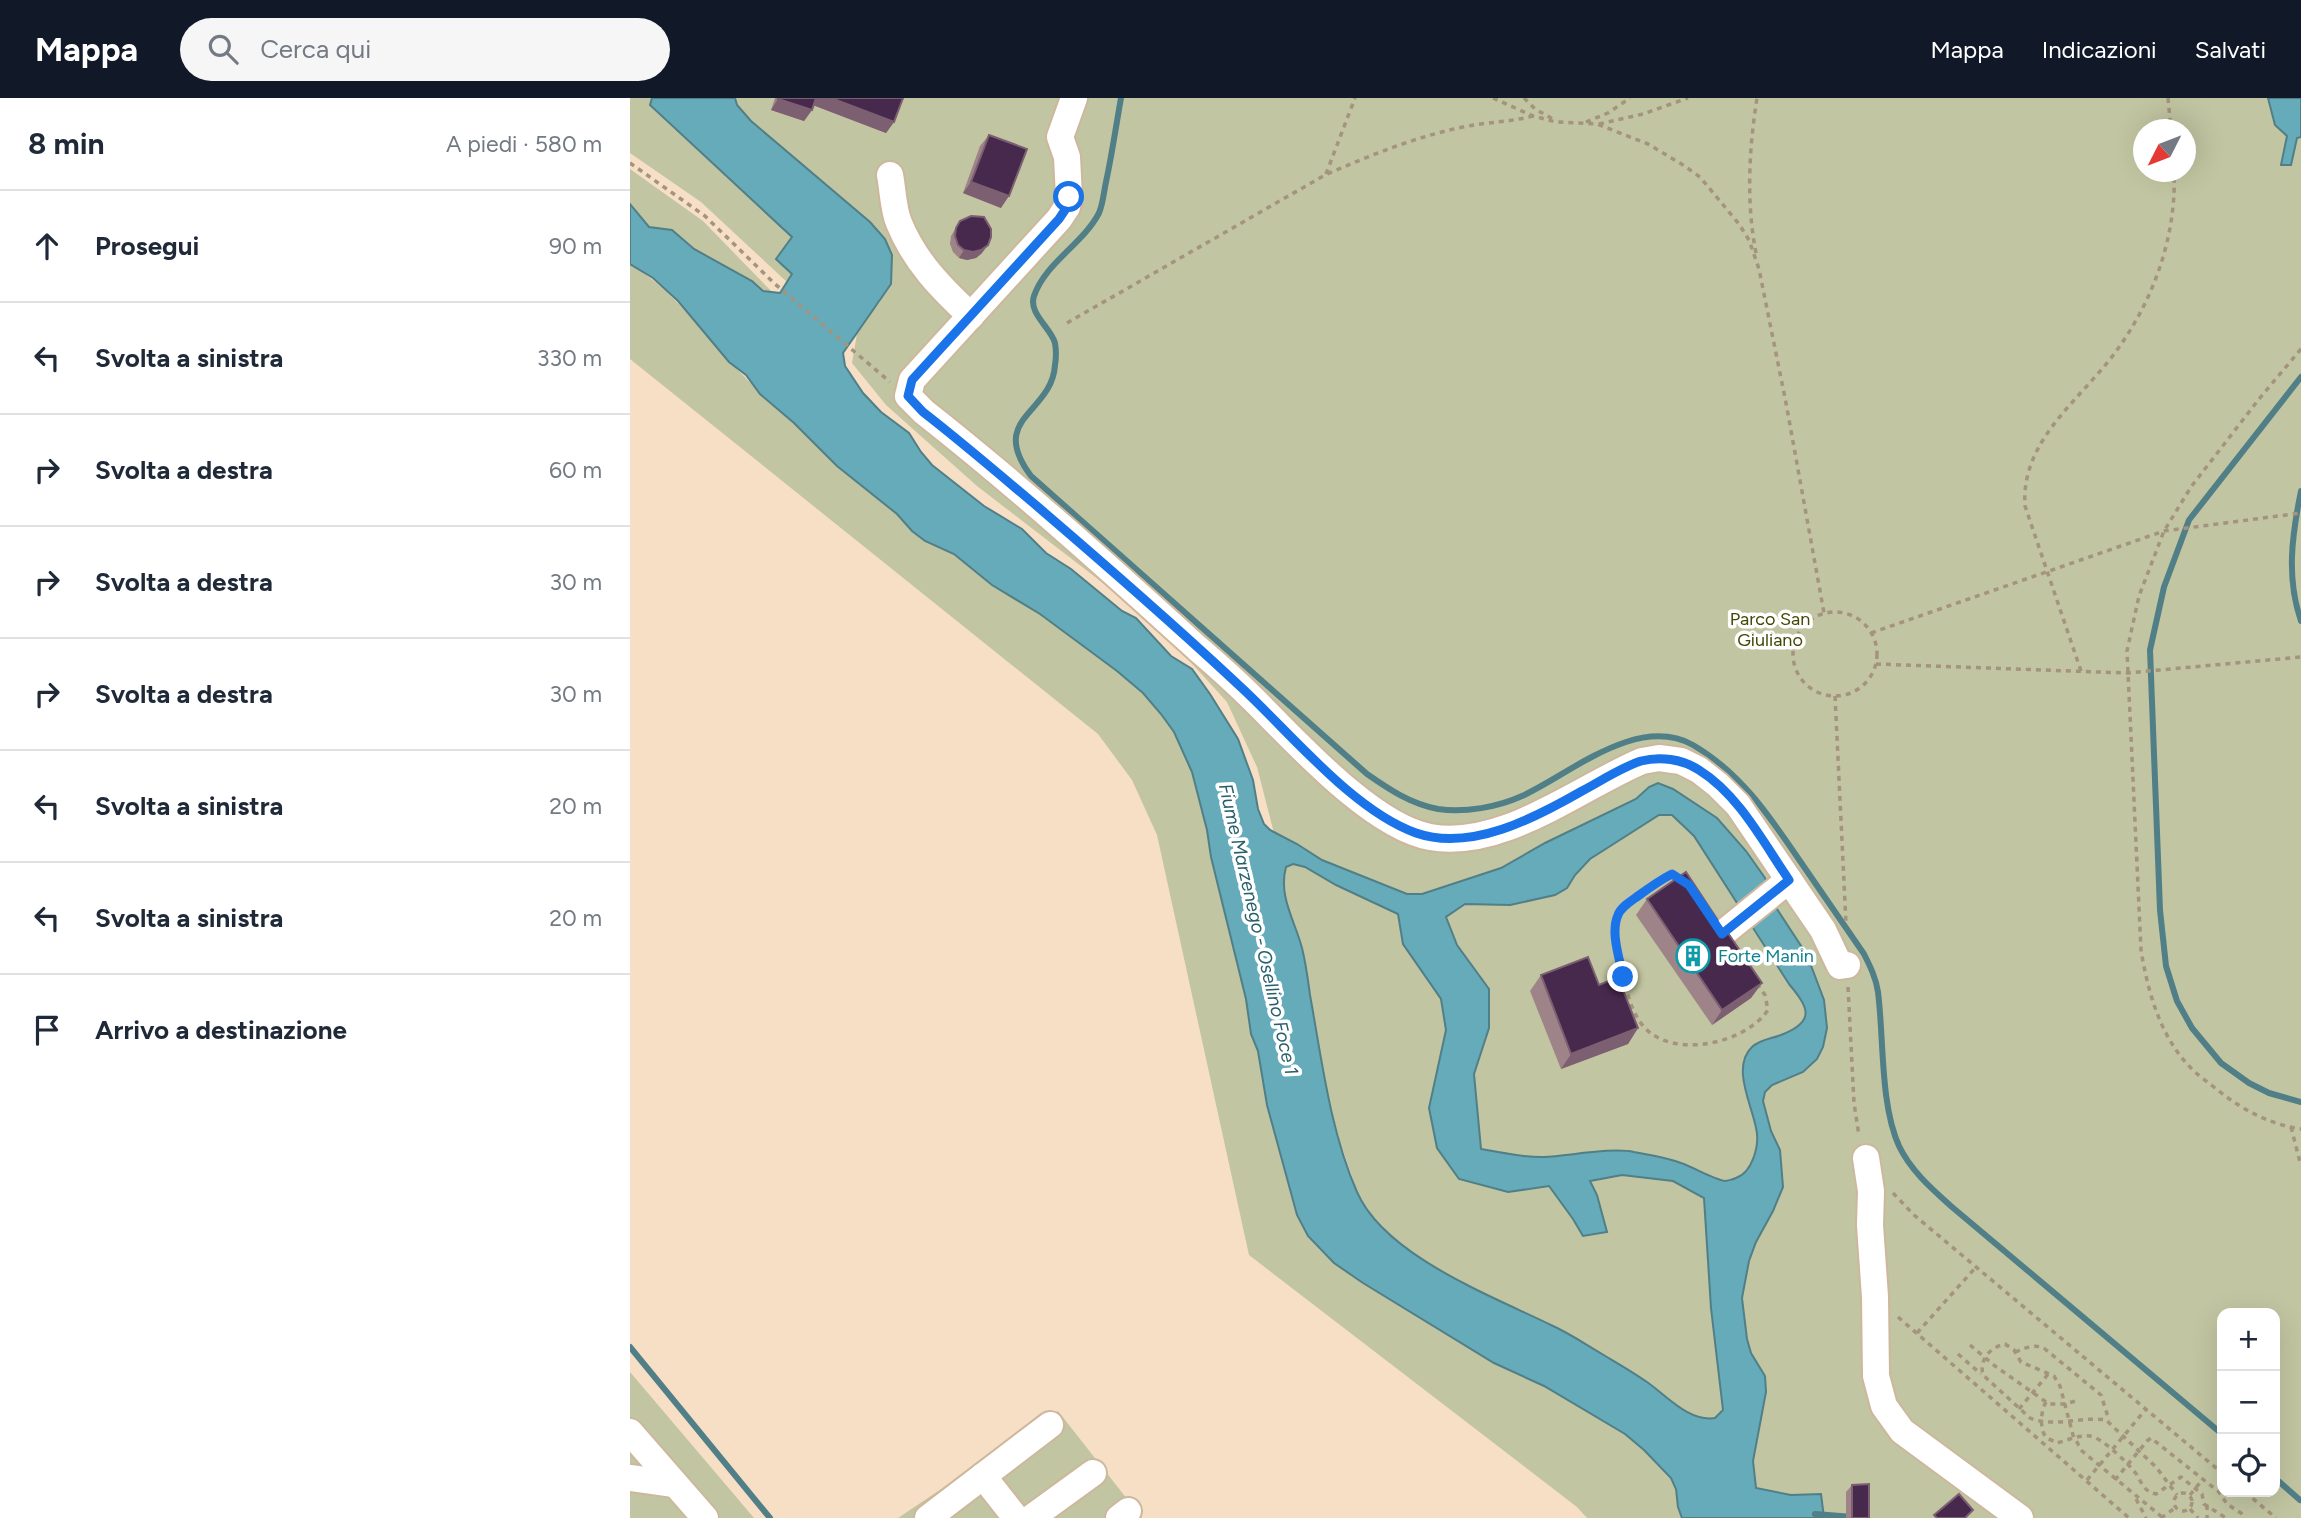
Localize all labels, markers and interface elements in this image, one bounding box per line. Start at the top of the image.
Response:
search box [180,18,670,81]
text: Mappa [35,30,138,69]
icon: search [204,30,242,68]
text: Cerca qui [260,33,371,65]
text: Mappa [1931,35,2004,64]
text: Indicazioni [2042,35,2157,64]
text: Salvati [2195,35,2266,64]
north arrow [2133,119,2196,182]
text: 8 min [28,125,105,162]
text: A piedi · 580 m [446,130,602,158]
route start [1053,181,1084,212]
icon: ahead [28,227,66,265]
text: Prosegui [95,230,199,262]
text: 90 m [549,232,602,260]
icon: left [28,339,66,377]
text: Svolta a sinistra [95,342,283,374]
text: 330 m [537,344,602,372]
icon: right [28,451,66,489]
text: Svolta a destra [95,454,273,486]
text: 60 m [549,456,602,484]
icon: right [28,563,66,601]
text: Svolta a destra [95,566,273,598]
text: 30 m [549,568,602,596]
park label: Parco San Giuliano [1730,608,1810,651]
icon: right [28,675,66,713]
text: Svolta a destra [95,678,273,710]
text: 30 m [549,680,602,708]
water label: Fiume Marzenego - Osellino Foce 1 [1214,781,1303,1077]
icon: left [28,787,66,825]
text: Svolta a sinistra [95,790,283,822]
text: 20 m [549,792,602,820]
icon: left [28,899,66,937]
text: Svolta a sinistra [95,902,283,934]
text: 20 m [549,904,602,932]
building icon: Forte Manin [1674,937,1712,975]
place label: Forte Manin [1718,945,1814,967]
route end [1607,961,1638,992]
icon: arrive [28,1011,66,1049]
text: Arrivo a destinazione [95,1014,347,1046]
map controls [2217,1308,2280,1497]
button: + [2217,1308,2280,1371]
button: − [2217,1371,2280,1434]
button: locate [2217,1434,2280,1497]

